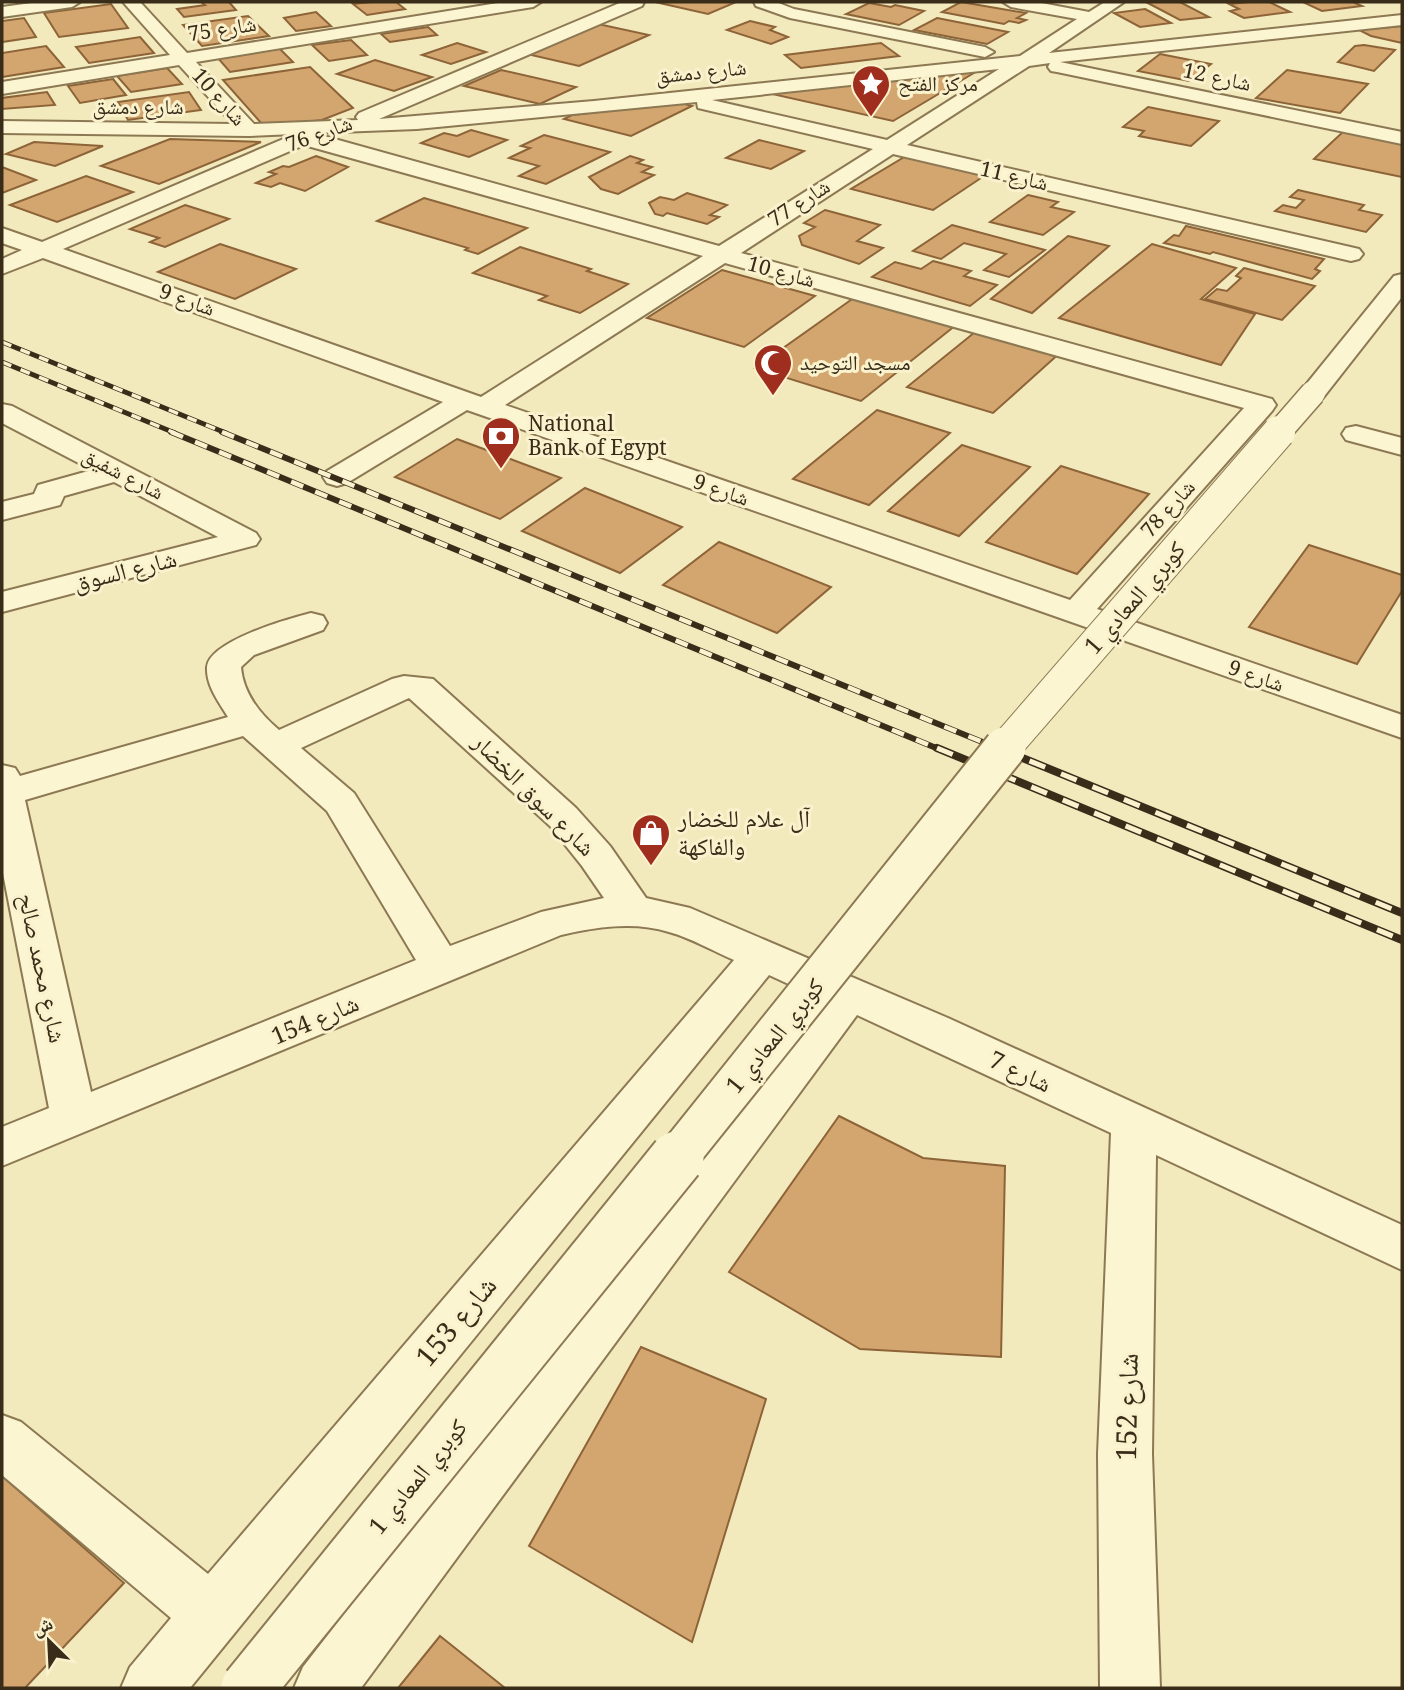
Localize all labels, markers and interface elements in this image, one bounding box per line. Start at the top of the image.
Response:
street label: شارع 75 [186,9,258,47]
street label: شارع دمشق [654,52,748,90]
street label: شارع 12 [1181,55,1254,97]
street label: شارع 10 [186,61,253,131]
place icon: مركز الفتح [850,63,892,118]
place label: مركز الفتح [898,69,978,97]
street label: شارع دمشق [92,92,184,120]
street label: شارع 76 [282,108,356,158]
street label: شارع 11 [978,154,1051,196]
street label: شارع 77 [762,172,835,233]
street label: شارع 10 [744,249,818,293]
street label: شارع 9 [156,276,219,322]
mosque icon: مسجد التوحيد [752,342,794,397]
place label: مسجد التوحيد [800,348,911,376]
place label: National Bank of Egypt [528,409,667,461]
bank icon: National Bank of Egypt [480,415,522,470]
street label: شارع شفيق [78,441,169,506]
street label: شارع 9 [690,467,753,512]
street label: شارع 78 [1134,473,1201,543]
street label: كوبري المعادي 1 [1076,533,1195,663]
street label: شارع السوق [70,541,180,598]
street label: شارع 9 [1225,653,1288,698]
street label: شارع سوق الخضار [466,724,604,863]
place label: آل علام للخضار والفاكهة [677,801,811,862]
shop icon: آل علام للخضار والفاكهة [630,812,672,867]
street label: شارع محمد صالح [11,890,75,1046]
street label: كوبري المعادي 1 [717,970,834,1102]
street label: شارع 154 [266,985,363,1052]
street label: شارع 7 [984,1042,1057,1099]
street label: شارع 153 [406,1267,504,1374]
street label: شارع 152 [1106,1353,1146,1461]
street label: كوبري المعادي 1 [360,1411,477,1543]
north arrow [14,1606,84,1676]
text: ش [28,1609,57,1641]

